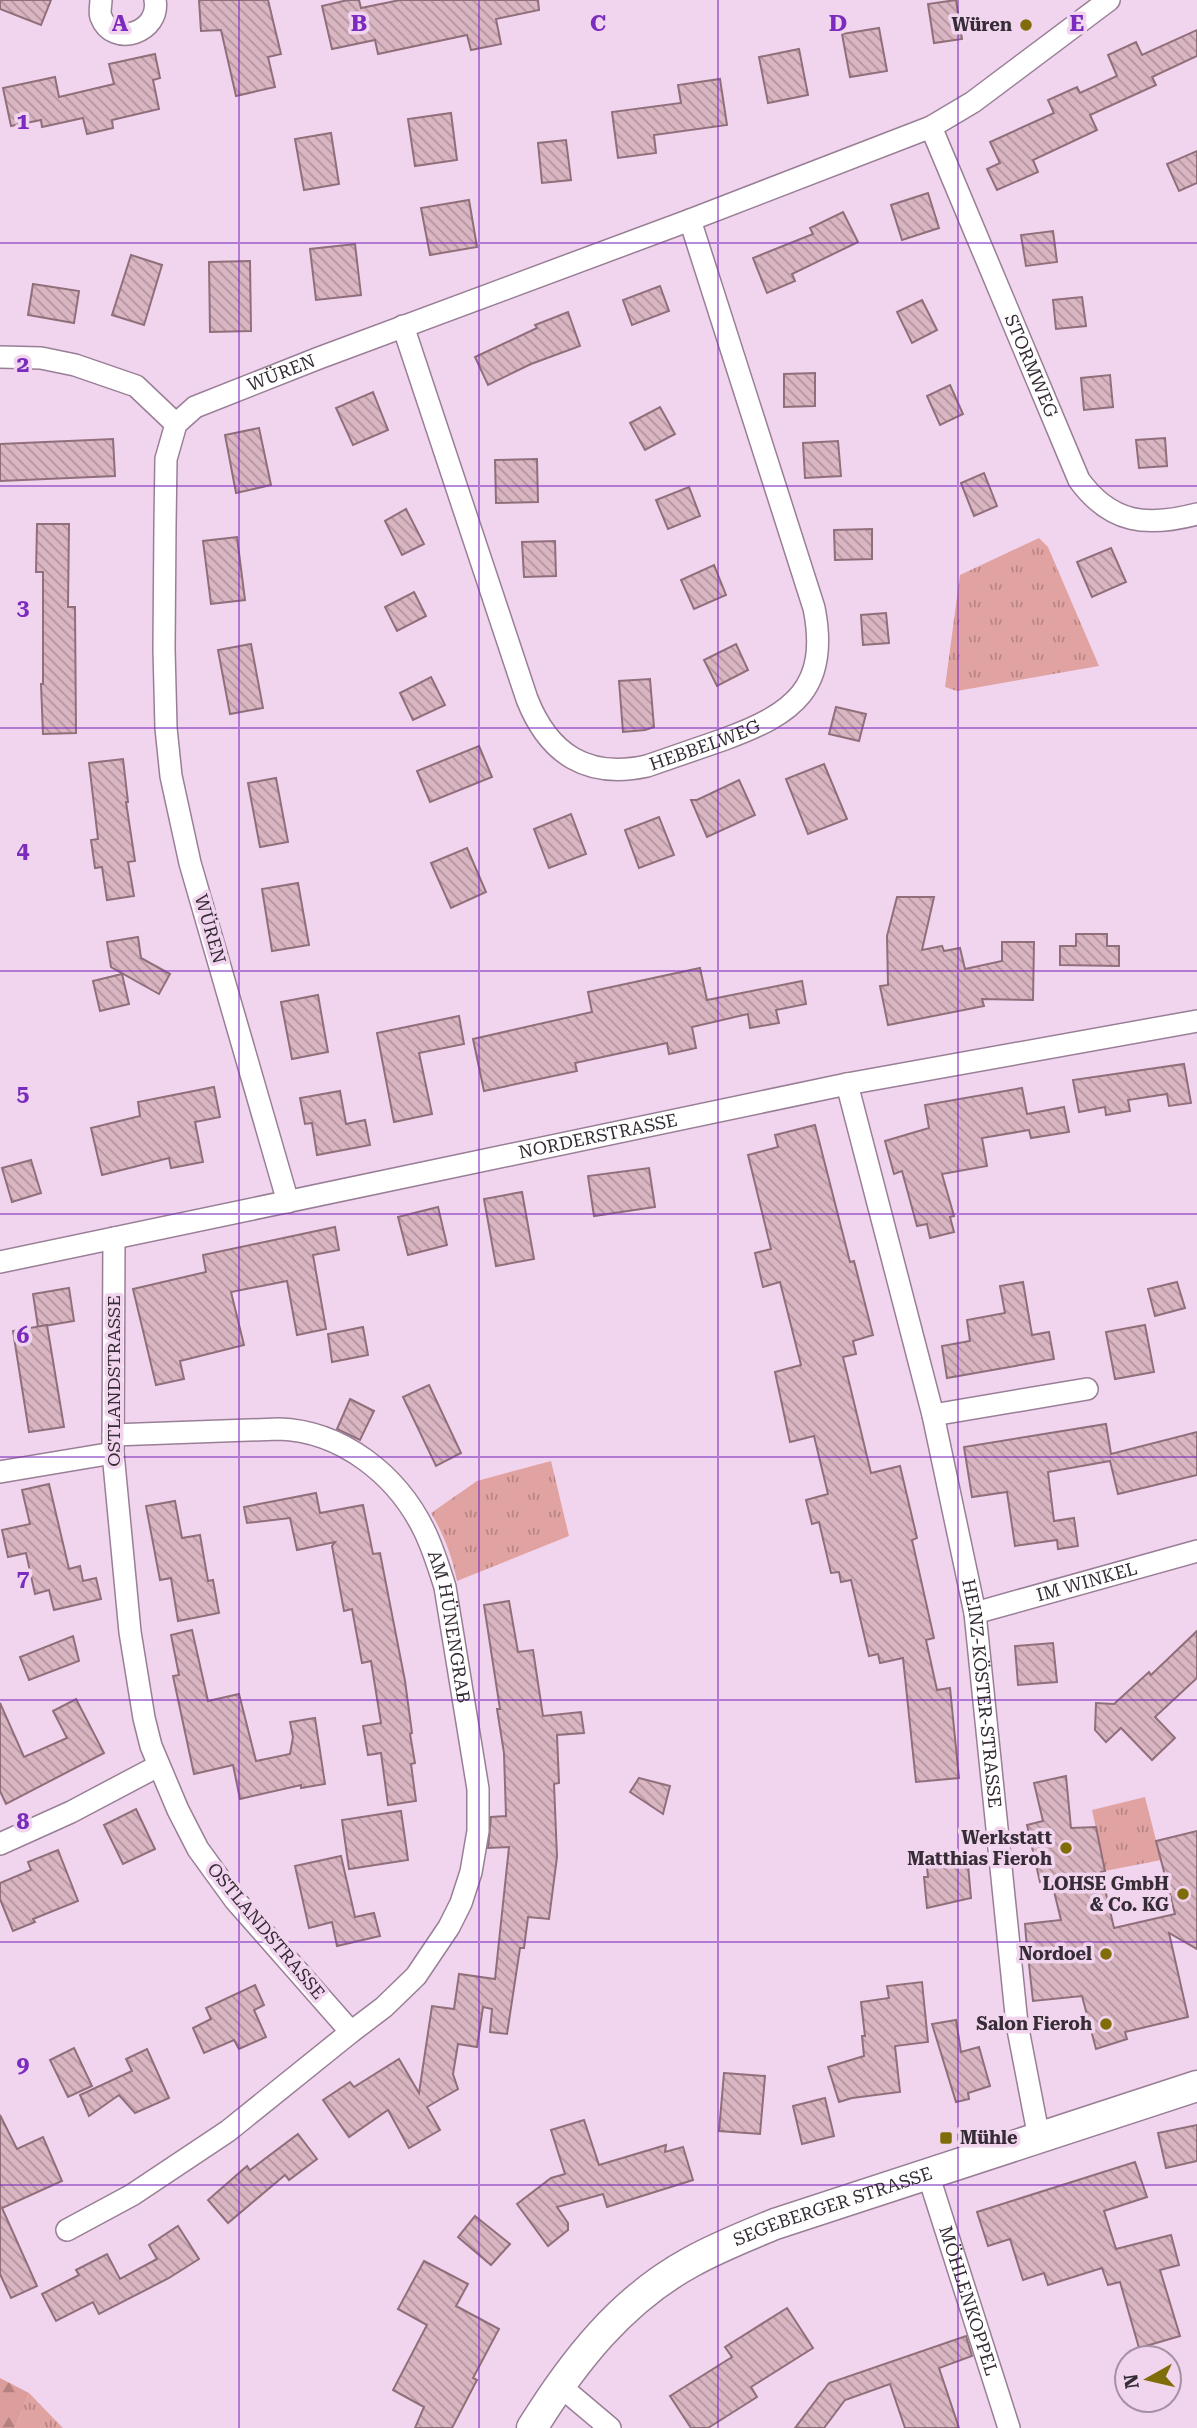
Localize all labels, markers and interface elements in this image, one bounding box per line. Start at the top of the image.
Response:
text: A [112,10,129,37]
text: B [351,10,367,37]
text: C [590,10,606,37]
text: D [829,10,847,37]
text: E [1070,10,1084,37]
place label: Würen [951,14,1012,35]
marker: Würen [1018,17,1034,33]
text: 1 [17,108,30,135]
street label: STORMWEG [1001,311,1063,421]
street label: WÜREN [244,350,318,395]
text: 2 [17,351,29,378]
text: 3 [17,594,30,621]
street label: HEBBELWEG [646,715,763,774]
text: 4 [17,837,30,864]
street label: WÜREN [191,892,230,966]
text: 5 [17,1080,30,1107]
street label: NORDERSTRASSE [517,1109,679,1163]
street label: OSTLANDSTRASSE [103,1295,124,1467]
text: 6 [17,1322,30,1349]
street label: AM HÜNENGRAB [424,1547,475,1705]
street label: IM WINKEL [1034,1557,1139,1605]
text: 7 [17,1565,30,1592]
street label: HEINZ-KÖSTER-STRASSE [958,1577,1006,1809]
text: 8 [17,1808,30,1835]
place label: Werkstatt Matthias Fieroh [907,1827,1052,1869]
marker: Werkstatt Matthias Fieroh [1058,1840,1074,1856]
street label: OSTLANDSTRASSE [203,1858,330,2003]
place label: LOHSE GmbH & Co. KG [1043,1873,1169,1915]
marker: LOHSE GmbH & Co. KG [1175,1886,1191,1902]
place label: Nordoel [1019,1943,1092,1964]
marker: Nordoel [1098,1946,1114,1962]
place label: Salon Fieroh [976,2013,1092,2034]
marker: Salon Fieroh [1098,2016,1114,2032]
text: 9 [17,2051,30,2078]
place label: Mühle [960,2127,1018,2148]
marker: Mühle [938,2130,954,2146]
street label: SEGEBERGER STRASSE [730,2162,935,2250]
street label: MÖHLENKOPPEL [935,2223,1003,2378]
north arrow [1113,2344,1183,2414]
text: N [1119,2372,1144,2390]

